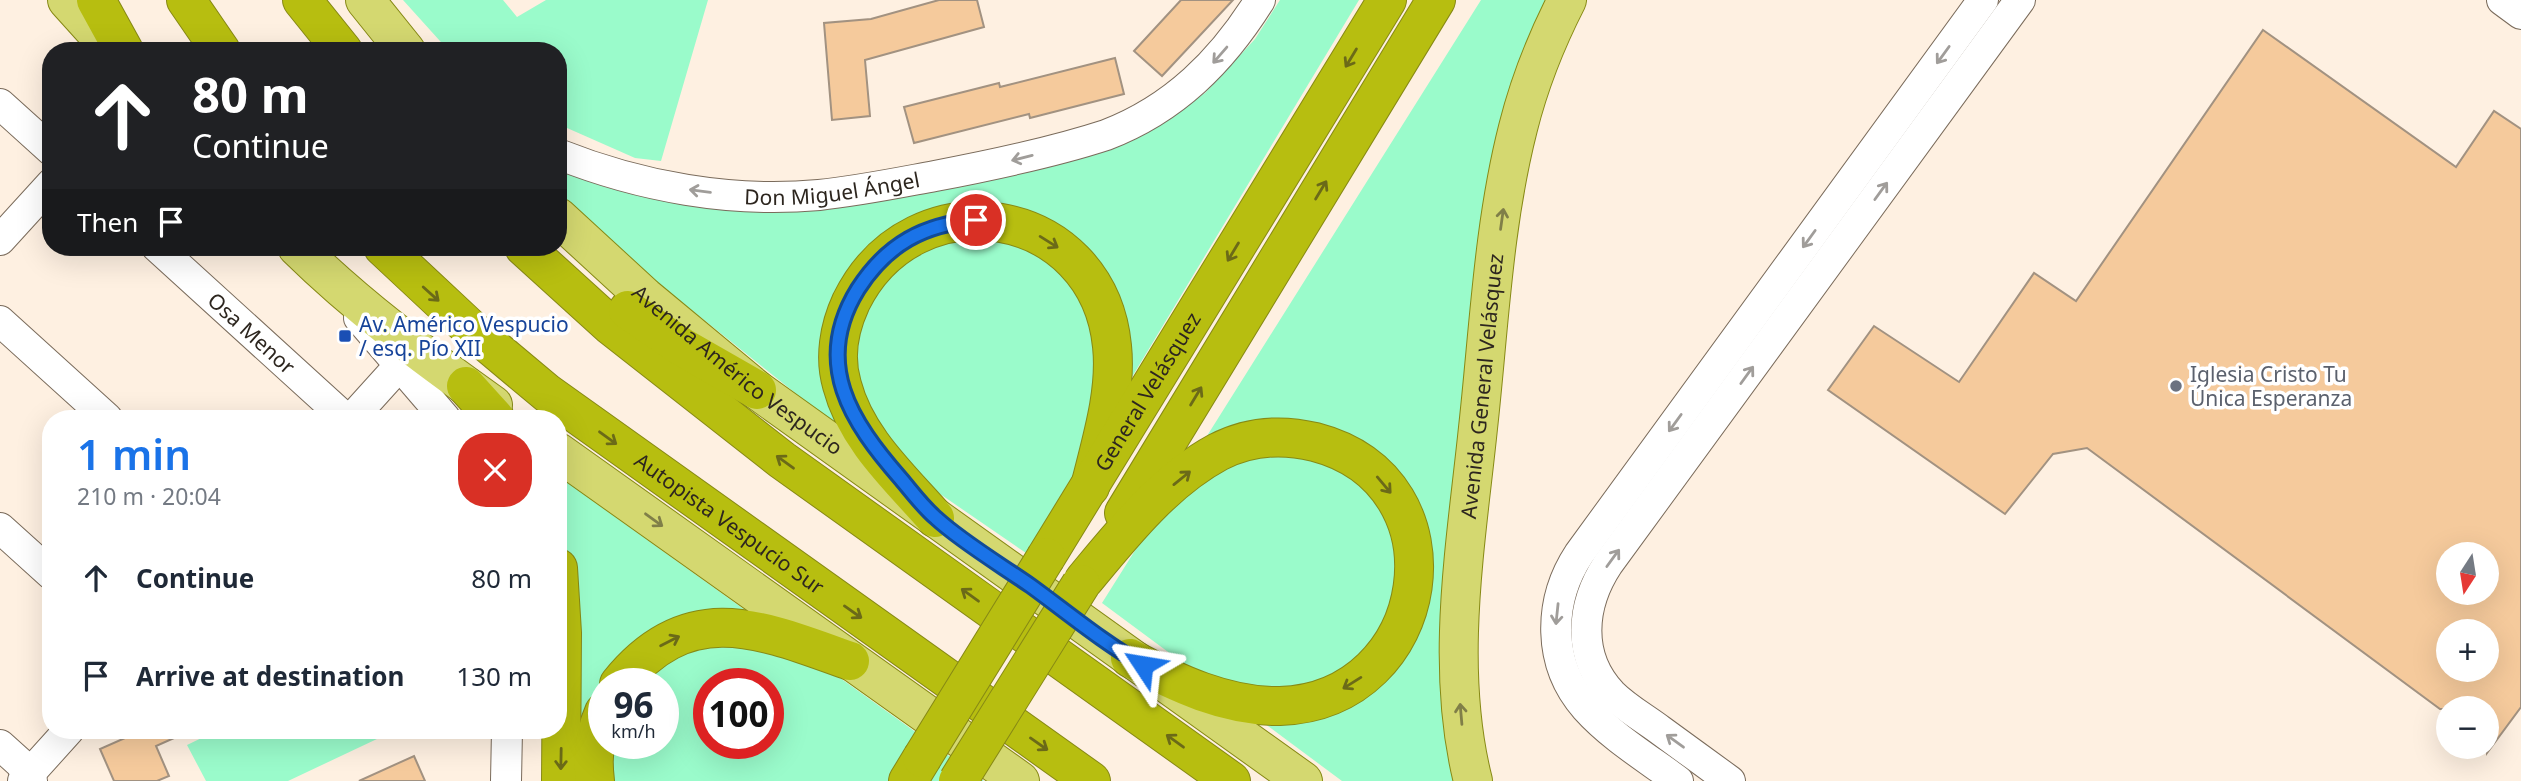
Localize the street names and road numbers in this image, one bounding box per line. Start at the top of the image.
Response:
street label: Don Miguel Ángel [744,165,922,211]
street label: Avenida General Velásquez [1454,252,1509,520]
street label: Avenida Américo Vespucio [627,278,848,461]
street label: Osa Menor [202,286,302,380]
street label: General Velásquez [1088,307,1207,476]
street label: Autopista Vespucio Sur [629,446,830,601]

